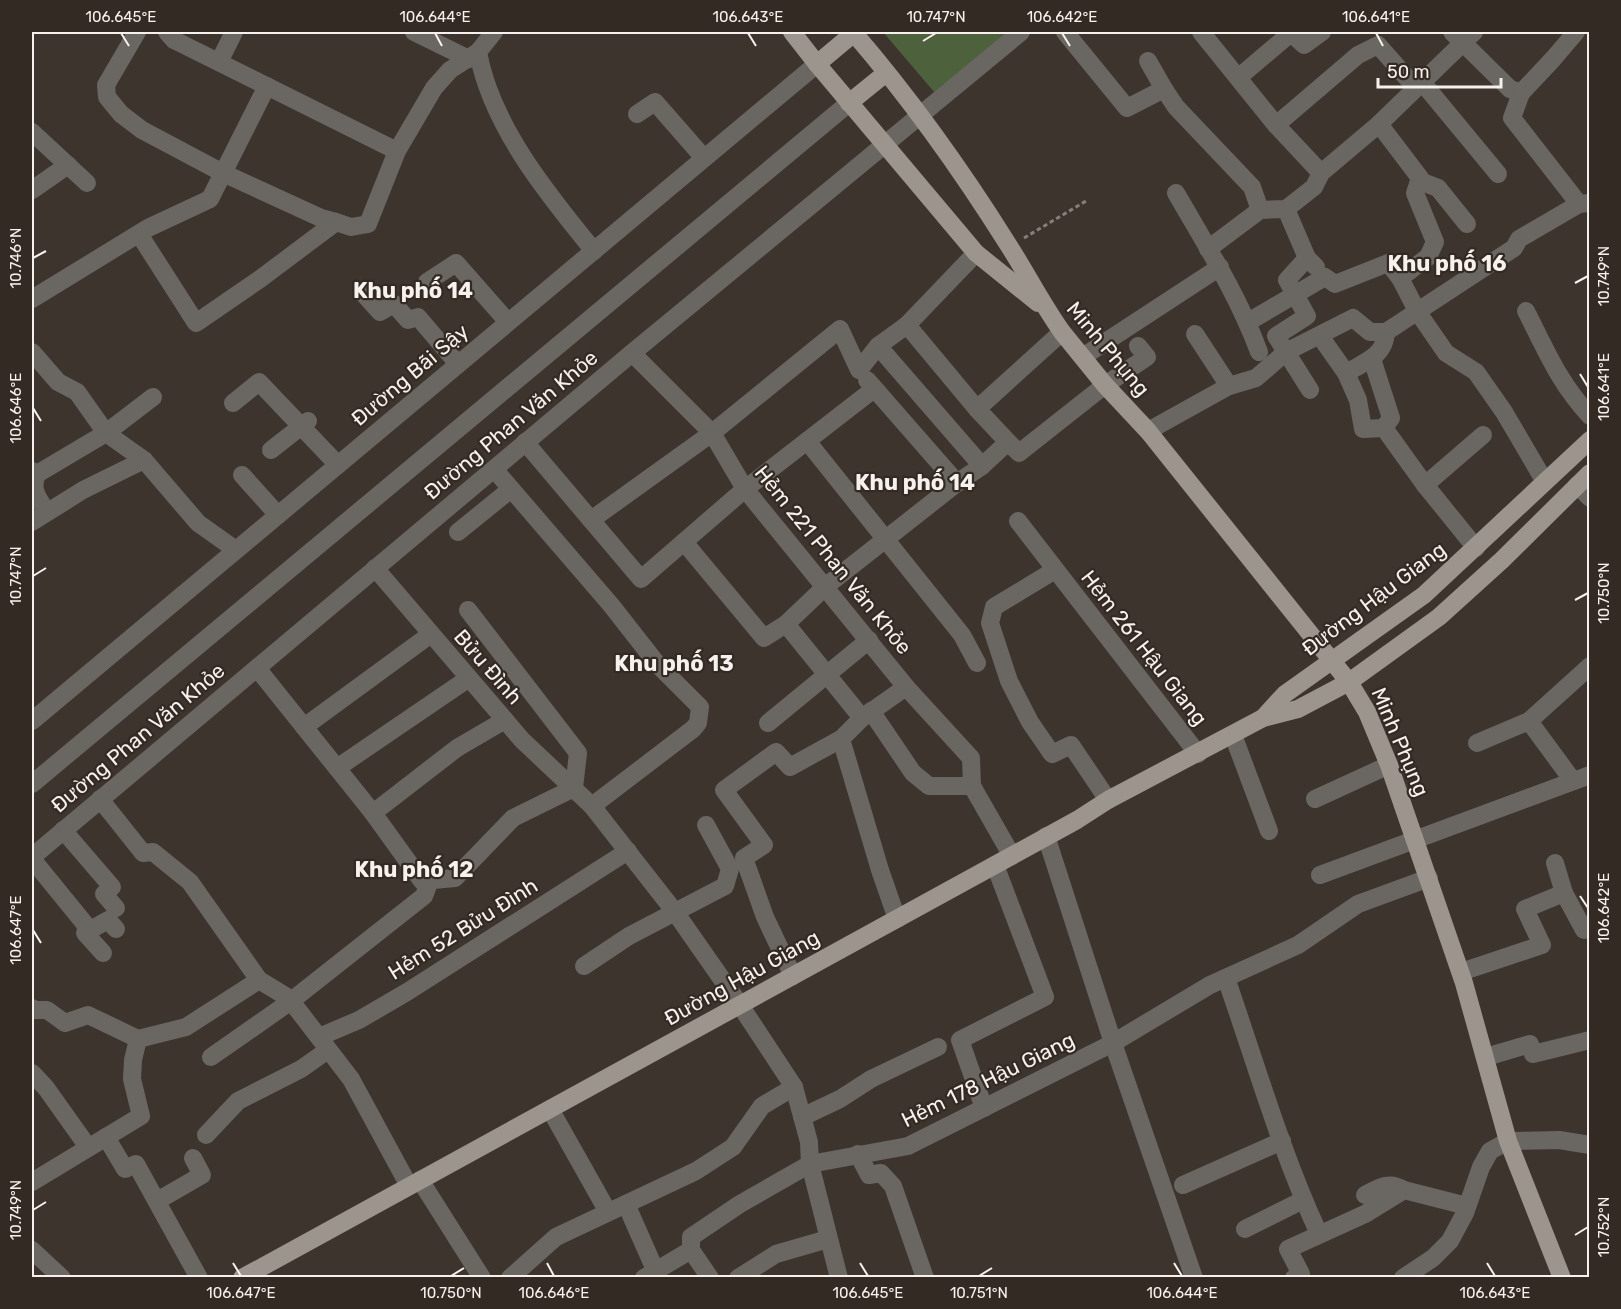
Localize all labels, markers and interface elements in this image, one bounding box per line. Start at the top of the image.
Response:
text: 106.645°E [86,8,156,26]
text: 106.644°E [399,8,471,26]
text: 106.643°E [713,8,783,26]
text: 10.747°N [906,8,966,26]
text: 106.642°E [1027,8,1097,26]
text: 106.641°E [1342,8,1410,26]
scale bar [1378,51,1501,89]
text: 50 m [1387,61,1430,83]
text: 10.746°N [7,228,25,288]
text: 10.749°N [1595,246,1613,306]
district label: Khu phố 16 [1387,249,1507,277]
district label: Khu phố 14 [353,276,473,304]
street label: Minh Phụng [1062,296,1155,401]
street label: Đường Bãi Sậy [346,318,474,431]
street label: Đường Phan Văn Khỏe [419,345,603,505]
text: 106.641°E [1595,353,1613,421]
text: 106.646°E [7,373,25,443]
street label: Hẻm 221 Phan Văn Khỏe [750,460,917,659]
district label: Khu phố 14 [855,468,975,496]
street label: Đường Hậu Giang [1297,536,1451,661]
text: 10.747°N [7,546,25,606]
text: 10.750°N [1595,562,1613,624]
street label: Hẻm 261 Hậu Giang [1076,565,1213,730]
street label: Bửu Đình [449,624,528,709]
district label: Khu phố 13 [614,649,734,677]
street label: Đường Phan Văn Khỏe [46,658,230,818]
street label: Minh Phụng [1366,684,1435,800]
district label: Khu phố 12 [354,855,474,883]
street label: Hẻm 52 Bửu Đình [383,873,542,985]
text: 106.642°E [1595,873,1613,943]
text: 106.647°E [7,895,25,965]
street label: Đường Hậu Giang [660,925,824,1031]
street label: Hẻm 178 Hậu Giang [897,1027,1078,1132]
text: 10.749°N [7,1180,25,1240]
text: 10.752°N [1595,1197,1613,1257]
text: 106.647°E [206,1284,276,1302]
text: 10.750°N [420,1284,482,1302]
text: 106.646°E [519,1284,589,1302]
text: 106.645°E [833,1284,903,1302]
text: 10.751°N [950,1284,1008,1302]
text: 106.644°E [1146,1284,1218,1302]
text: 106.643°E [1460,1284,1530,1302]

